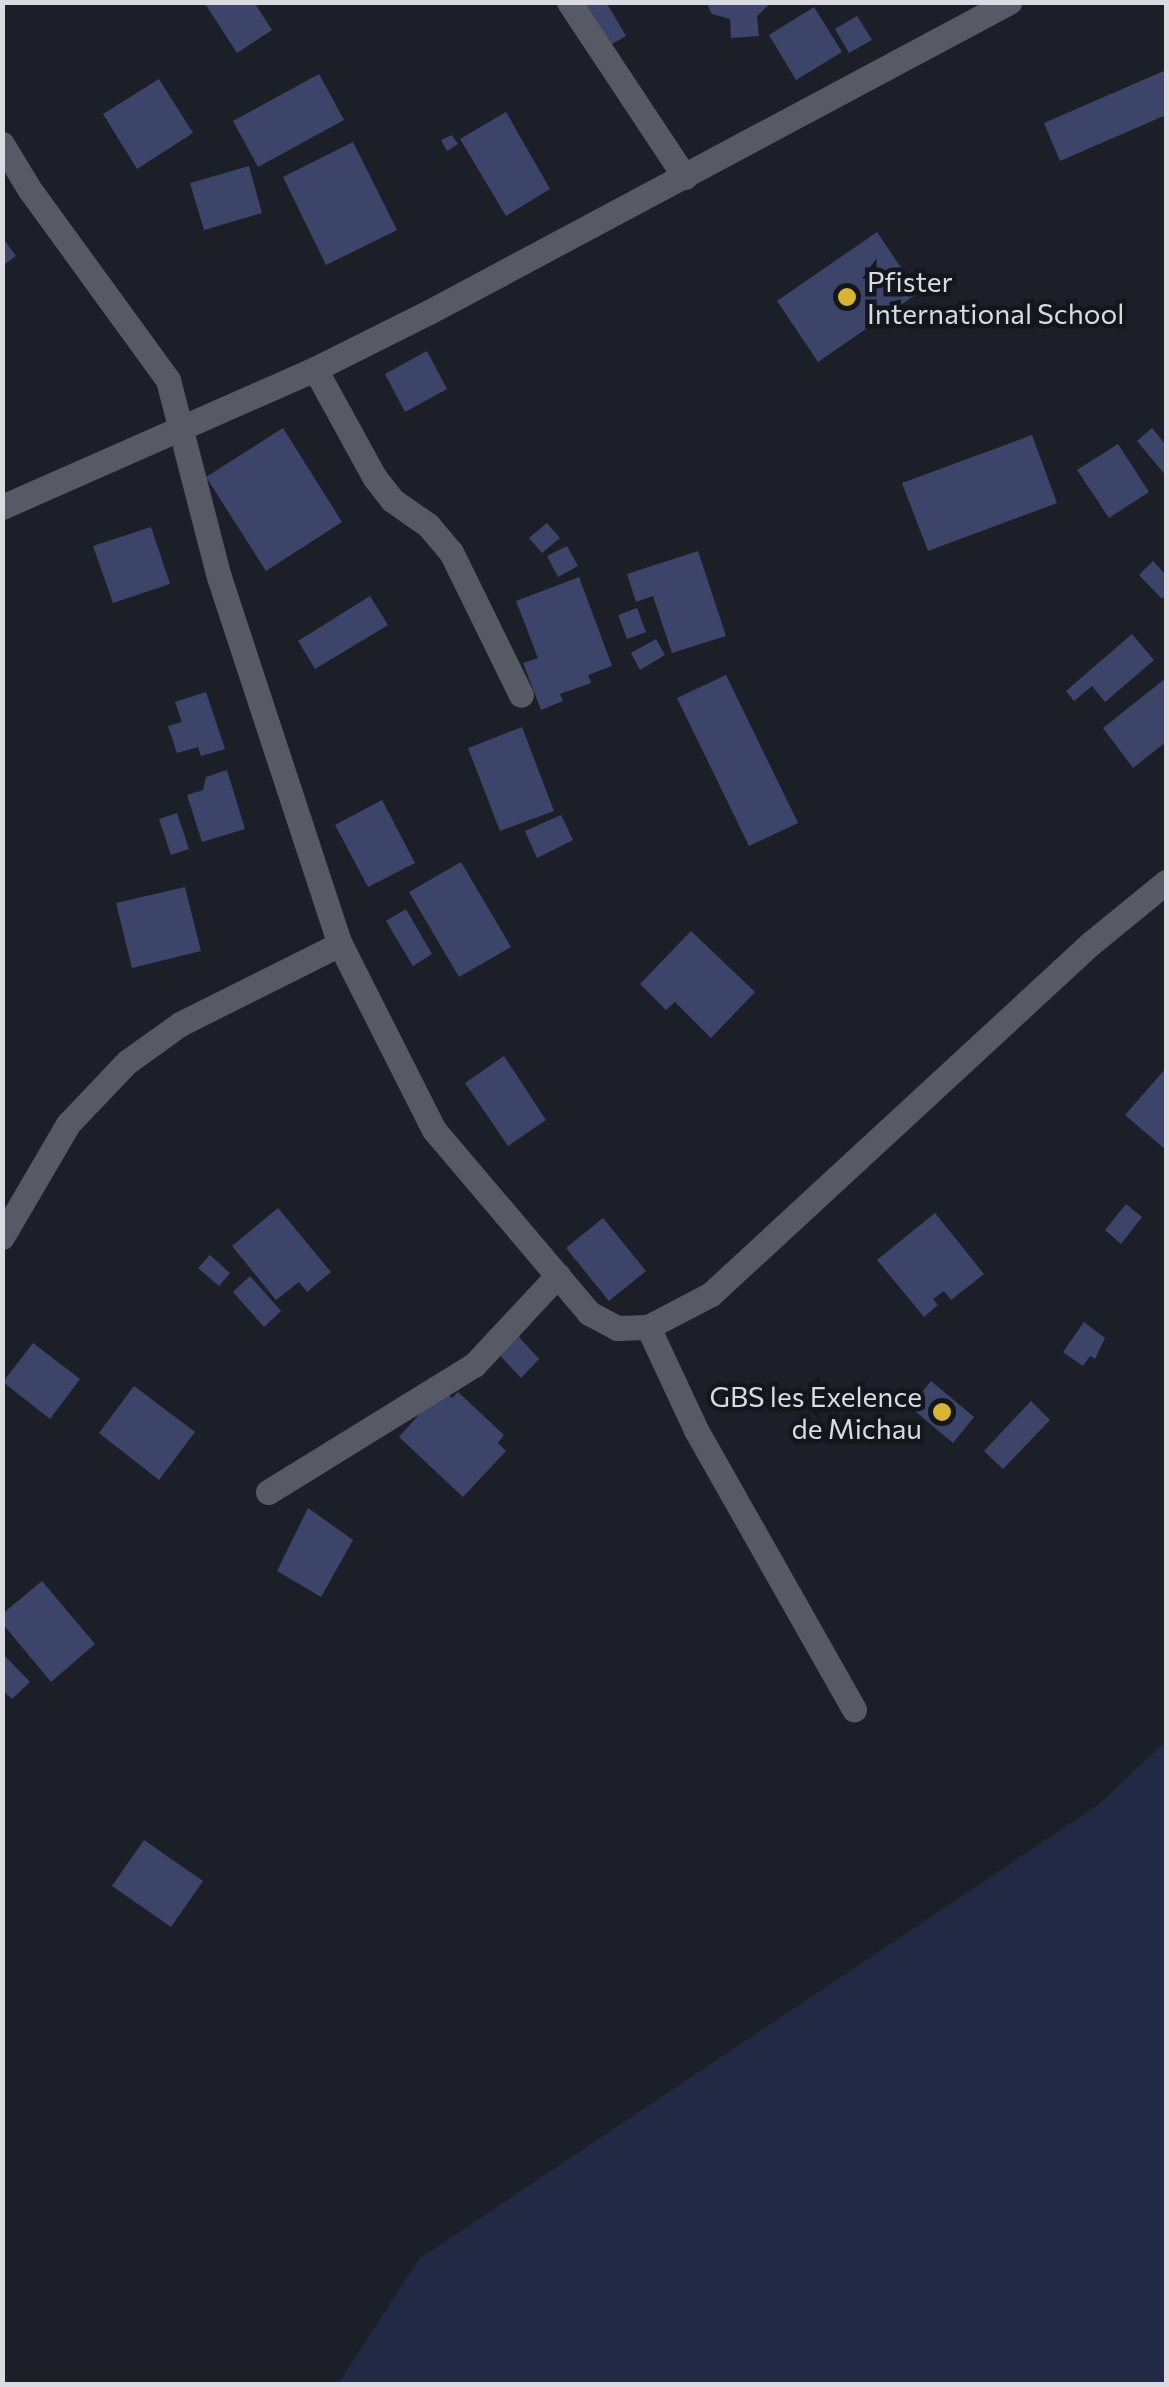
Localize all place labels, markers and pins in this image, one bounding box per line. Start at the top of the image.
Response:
place label: Pfister International School [867,264,1124,330]
marker: Pfister International School [836,286,858,308]
place label: GBS les Exelence de Michau [709,1379,922,1445]
marker: GBS les Exelence de Michau [931,1401,953,1423]

